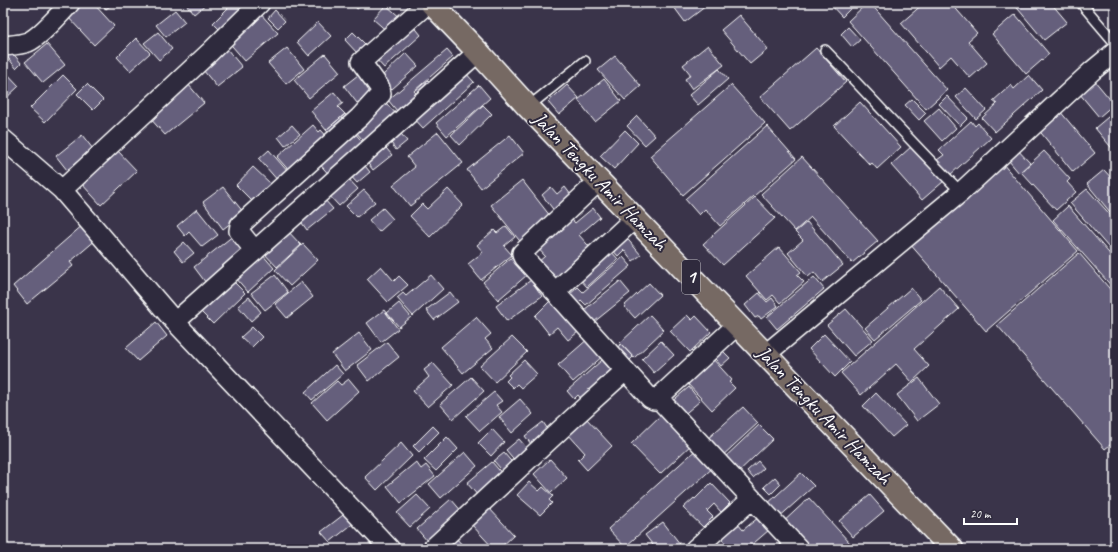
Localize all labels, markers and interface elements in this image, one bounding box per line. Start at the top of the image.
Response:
street label: Jalan Tengku Amir Hamzah [527,106,674,257]
road number: 1 [682,260,700,294]
street label: Jalan Tengku Amir Hamzah [751,340,898,491]
scale bar [964,500,1017,526]
text: 20 m [970,506,992,522]

